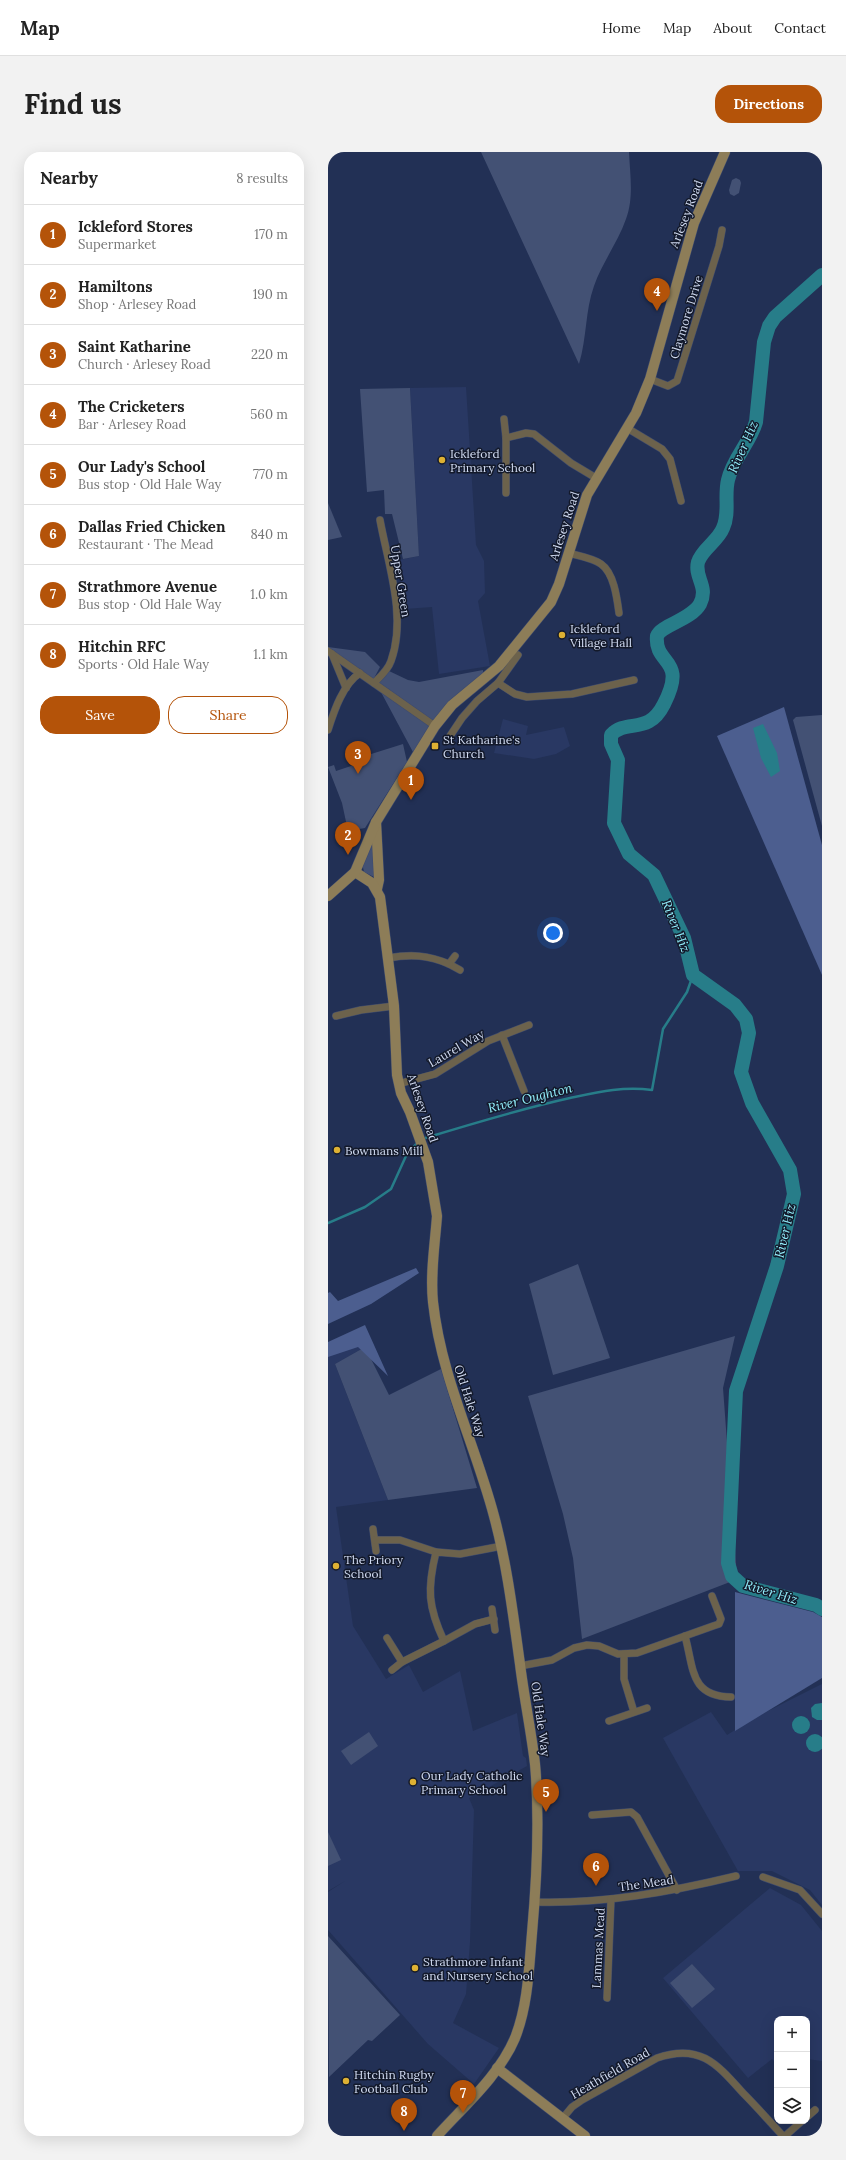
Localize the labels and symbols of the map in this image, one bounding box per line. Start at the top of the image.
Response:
street label: Arlesey Road [666,178,706,251]
street label: Claymore Drive [666,273,706,361]
pin: 4 [644,278,670,311]
water label: River Hiz [724,418,762,476]
place label: Ickleford Primary School [450,446,535,475]
marker: Ickleford Primary School [437,455,447,465]
street label: Arlesey Road [545,490,582,563]
street label: Upper Green [388,544,414,618]
place label: Ickleford Village Hall [569,621,632,650]
marker: Ickleford Village Hall [557,630,567,640]
place label: St Katharine's Church [443,732,521,761]
pin: 3 [345,741,371,774]
marker: St Katharine's Church [430,741,440,751]
pin: 1 [398,767,424,800]
pin: 2 [335,822,361,855]
water label: River Hiz [658,897,694,955]
your location [543,923,563,943]
street label: Laurel Way [425,1026,487,1070]
street label: Arlesey Road [404,1071,442,1144]
water label: River Oughton [486,1079,574,1117]
place label: Bowmans Mill [345,1143,423,1158]
marker: Bowmans Mill [332,1145,342,1155]
water label: River Hiz [771,1202,799,1260]
street label: Old Hale Way [451,1363,489,1440]
place label: The Priory School [344,1552,404,1581]
marker: The Priory School [331,1561,341,1571]
water label: River Hiz [742,1576,800,1608]
street label: Old Hale Way [528,1681,554,1758]
place label: Our Lady Catholic Primary School [421,1768,522,1797]
marker: Our Lady Catholic Primary School [408,1777,418,1787]
pin: 5 [533,1779,559,1812]
pin: 6 [583,1853,609,1886]
street label: The Mead [618,1872,674,1894]
street label: Lammas Mead [588,1907,608,1989]
place label: Strathmore Infant and Nursery School [423,1954,533,1983]
marker: Strathmore Infant and Nursery School [410,1963,420,1973]
street label: Heathfield Road [568,2044,652,2102]
place label: Hitchin Rugby Football Club [354,2067,434,2096]
marker: Hitchin Rugby Football Club [341,2076,351,2086]
pin: 7 [450,2080,476,2113]
pin: 8 [391,2098,417,2131]

